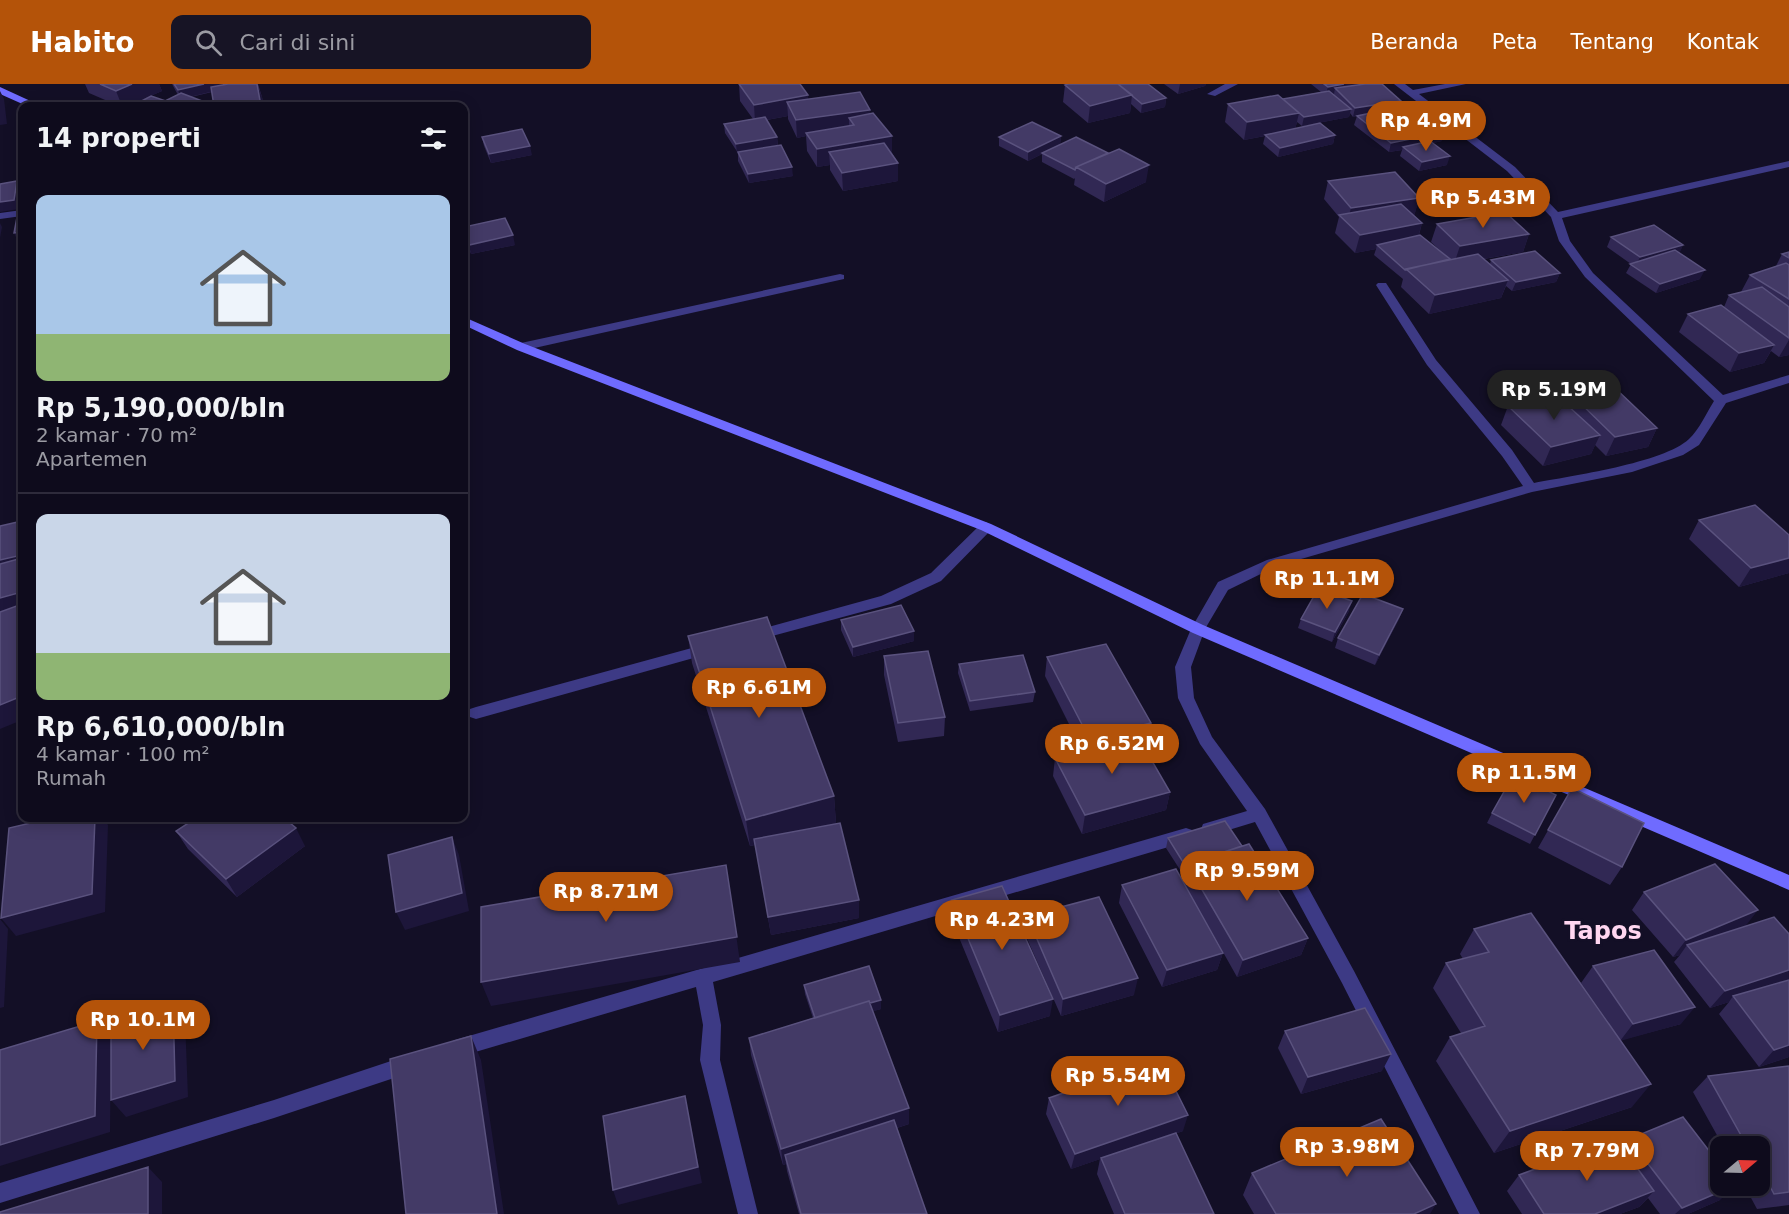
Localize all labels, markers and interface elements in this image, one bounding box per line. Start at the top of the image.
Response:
search box [171,15,591,69]
text: Habito [30,26,135,59]
icon: search [192,26,225,59]
text: Cari di sini [240,30,355,55]
text: Beranda [1370,30,1459,54]
text: Peta [1492,30,1538,54]
text: Tentang [1571,30,1654,54]
text: Kontak [1687,30,1759,54]
pin: Rp 4.9M [1371,101,1481,152]
text: Rp 4.9M [1380,108,1472,132]
icon: filters [417,122,450,155]
text: 14 properti [36,123,201,153]
pin: Rp 5.43M [1421,178,1545,229]
text: Rp 5.43M [1430,185,1536,209]
icon: home [189,234,297,342]
pin: Rp 5.19M [1492,370,1616,421]
text: Rp 5.19M [1501,377,1607,401]
text: Rp 5,190,000/bln [36,393,286,423]
text: 2 kamar · 70 m² [36,423,197,447]
text: Apartemen [36,447,147,471]
icon: home [189,553,297,661]
pin: Rp 11.1M [1265,559,1389,610]
text: Rp 11.1M [1274,566,1380,590]
pin: Rp 6.61M [697,668,821,719]
text: Rp 6.61M [706,675,812,699]
text: Rp 6,610,000/bln [36,712,286,742]
pin: Rp 6.52M [1050,724,1174,775]
text: Rp 6.52M [1059,731,1165,755]
text: 4 kamar · 100 m² [36,742,210,766]
pin: Rp 11.5M [1462,753,1586,804]
text: Rp 11.5M [1471,760,1577,784]
text: Rumah [36,766,106,790]
pin: Rp 9.59M [1185,851,1309,902]
text: Rp 9.59M [1194,858,1300,882]
pin: Rp 8.71M [544,872,668,923]
text: Rp 8.71M [553,879,659,903]
pin: Rp 4.23M [940,900,1064,951]
text: Rp 4.23M [949,907,1055,931]
district label: Tapos [1564,917,1642,945]
pin: Rp 10.1M [81,1000,205,1051]
text: Rp 10.1M [90,1007,196,1031]
pin: Rp 5.54M [1056,1056,1180,1107]
text: Rp 5.54M [1065,1063,1171,1087]
pin: Rp 3.98M [1285,1127,1409,1178]
pin: Rp 7.79M [1525,1131,1649,1182]
text: Rp 3.98M [1294,1134,1400,1158]
north arrow [1710,1136,1770,1196]
map controls [1710,1136,1770,1196]
text: Rp 7.79M [1534,1138,1640,1162]

